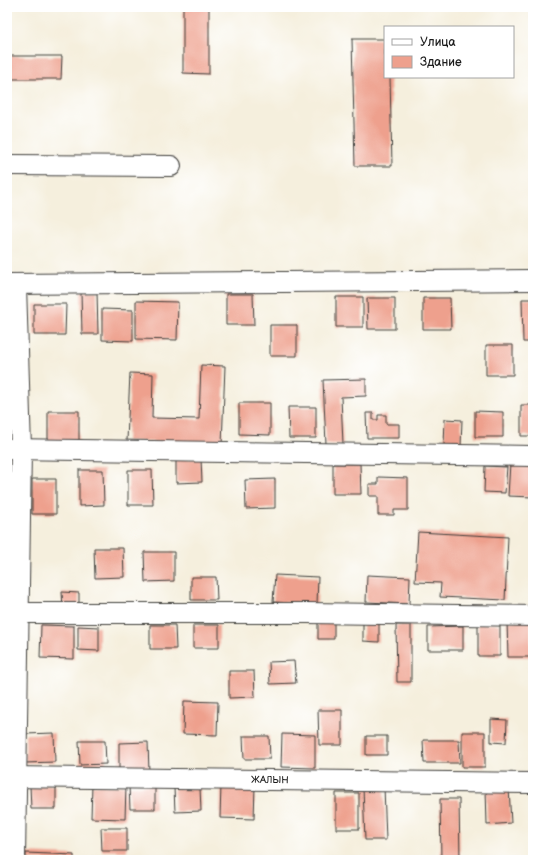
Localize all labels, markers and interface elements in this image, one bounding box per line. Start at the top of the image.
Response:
legend [384,26,514,78]
text: Улица [420,35,456,50]
text: Здание [420,55,462,70]
street label: ЖАЛЫН [251,774,289,786]

